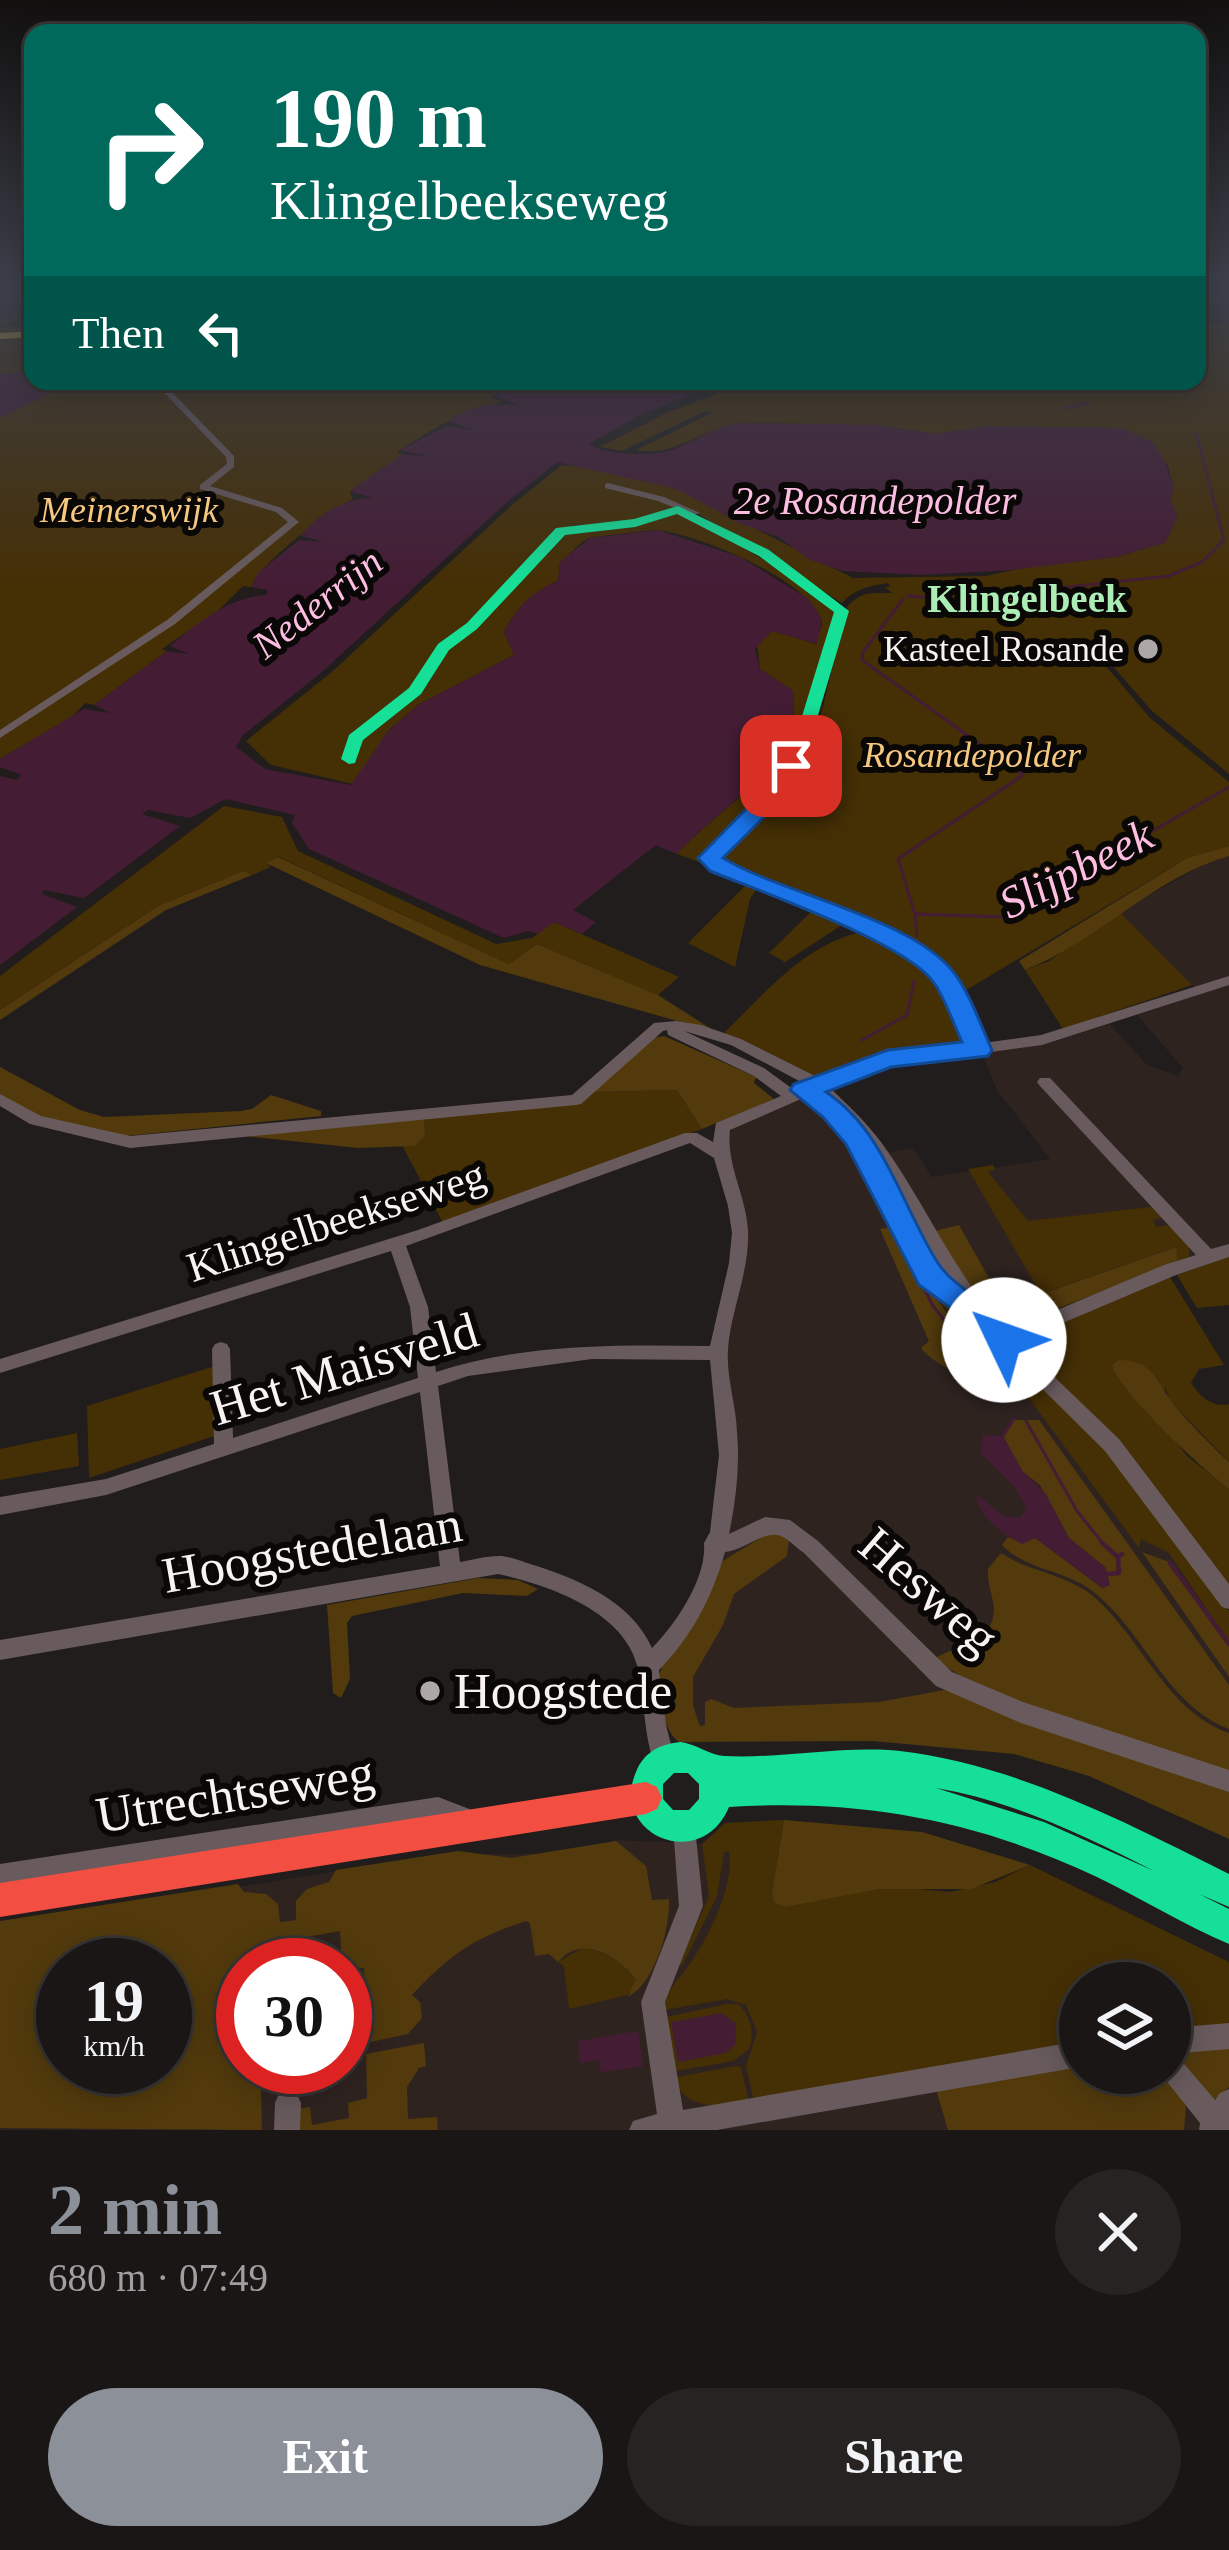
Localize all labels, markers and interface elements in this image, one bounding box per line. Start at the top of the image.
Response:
icon: right [72,72,228,228]
text: 190 m [270,72,487,165]
text: Klingelbeekseweg [270,171,669,231]
icon: left [188,300,254,366]
text: Then [72,308,164,358]
water label: 2e Rosandepolder [734,479,1017,523]
park label: Meinerswijk [39,490,219,530]
water label: Nederrijn [243,539,391,668]
district label: Klingelbeek [927,577,1127,621]
place label: Kasteel Rosande [883,629,1124,669]
marker: Kasteel Rosande [1135,636,1161,662]
pin [740,715,842,817]
icon: arrive [758,733,824,799]
park label: Rosandepolder [862,735,1082,775]
water label: Slijpbeek [991,809,1162,929]
street label: Klingelbeekseweg [181,1151,491,1291]
position arrow [941,1277,1067,1403]
street label: Het Maisveld [204,1302,484,1436]
street label: Hoogstedelaan [158,1496,466,1604]
street label: Hesweg [849,1516,1009,1666]
place label: Hoogstede [454,1663,672,1719]
marker: Hoogstede [417,1678,443,1704]
street label: Utrechtseweg [92,1744,378,1844]
speed limit sign: 30 [216,1938,372,2094]
map controls [1059,1962,1191,2094]
button: layers [1059,1962,1191,2094]
text: 19 [84,1968,144,2034]
text: km/h [83,2029,145,2062]
button: close [1055,2169,1181,2295]
text: 2 min [48,2170,222,2250]
text: 680 m · 07:49 [48,2256,268,2299]
button: Exit [48,2388,603,2526]
button: Share [627,2388,1181,2526]

